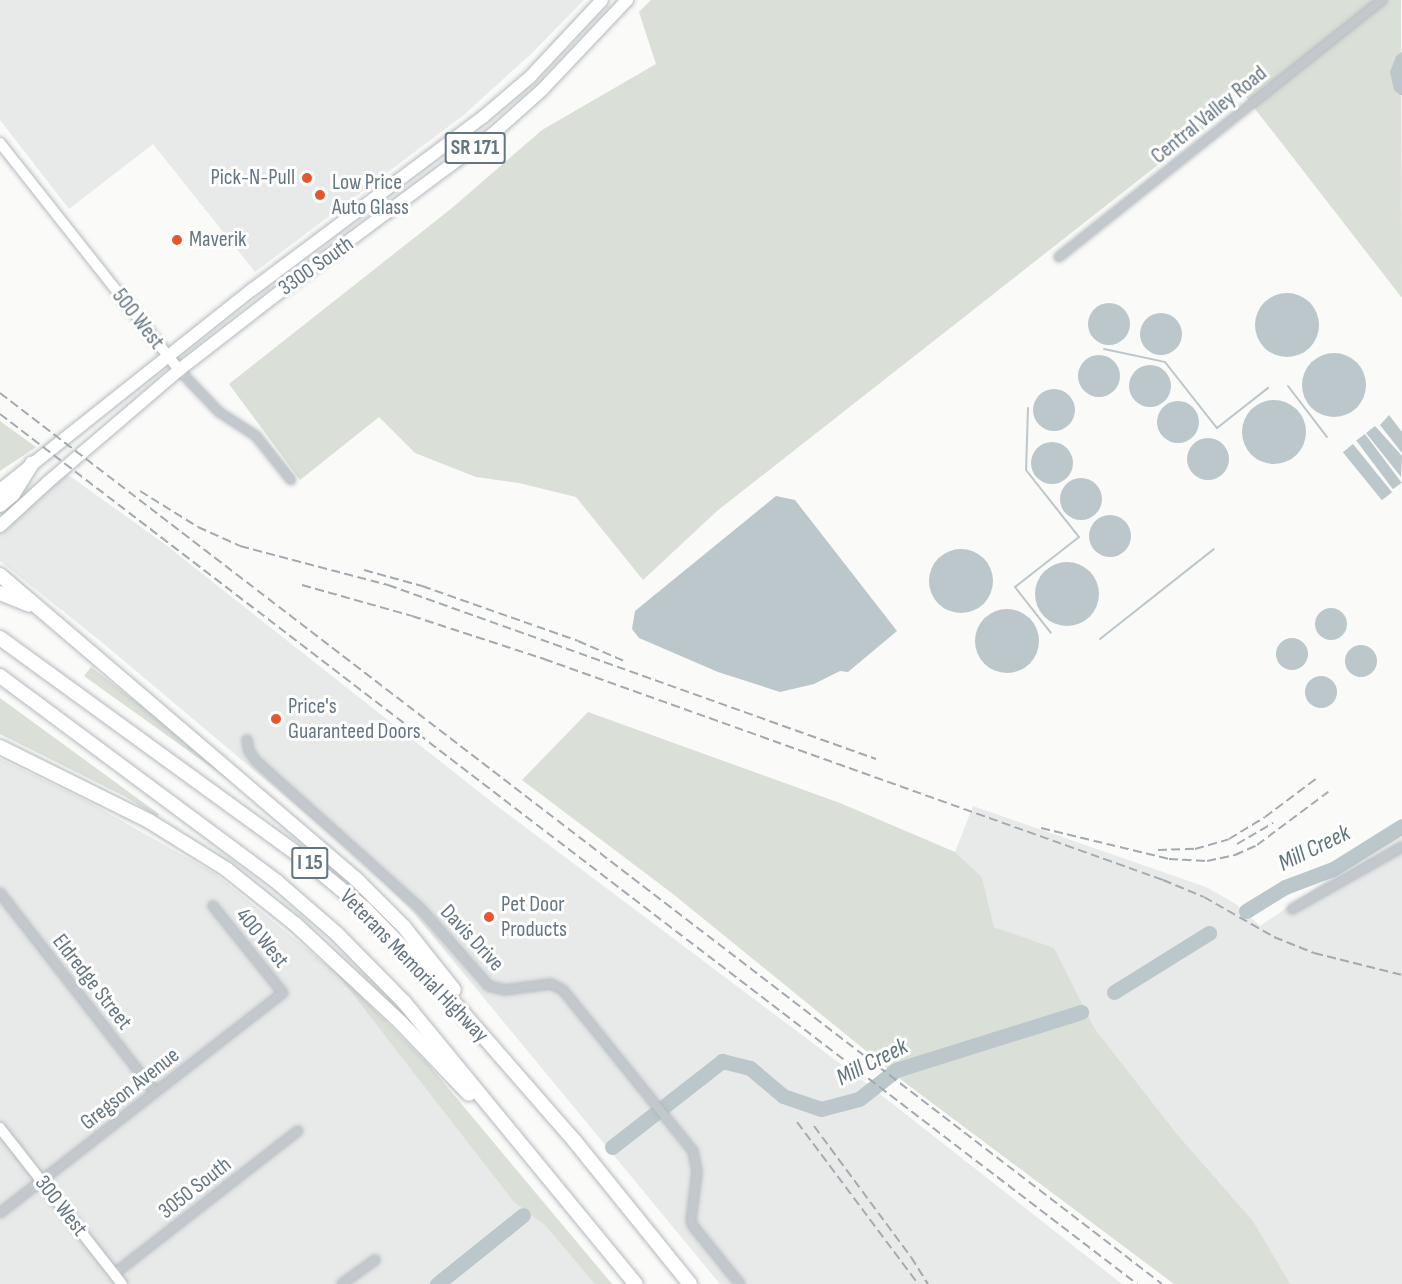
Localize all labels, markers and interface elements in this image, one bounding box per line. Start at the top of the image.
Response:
street label: Central Valley Road [1146,60,1272,170]
road number: SR 171 [444,130,506,166]
place label: Pick-N-Pull [210,165,295,191]
place label: Low Price Auto Glass [332,169,409,220]
marker: Pick-N-Pull [300,171,314,185]
marker: Low Price Auto Glass [313,188,327,202]
place label: Maverik [189,227,246,253]
street label: 3300 South [273,231,359,301]
marker: Maverik [170,233,184,247]
street label: 500 West [106,284,170,354]
place label: Price's Guaranteed Doors [288,693,421,744]
marker: Price's Guaranteed Doors [269,712,283,726]
water label: Mill Creek [1273,818,1355,878]
road number: I 15 [290,845,330,881]
street label: Veterans Memorial Highway [334,884,494,1048]
place label: Pet Door Products [501,891,567,942]
street label: Davis Drive [435,899,509,977]
street label: 400 West [230,903,294,973]
marker: Pet Door Products [482,910,496,924]
street label: Eldredge Street [47,929,137,1035]
water label: Mill Creek [831,1032,913,1092]
street label: Gregson Avenue [75,1042,185,1136]
street label: 3050 South [153,1151,237,1225]
street label: 300 West [29,1170,93,1242]

